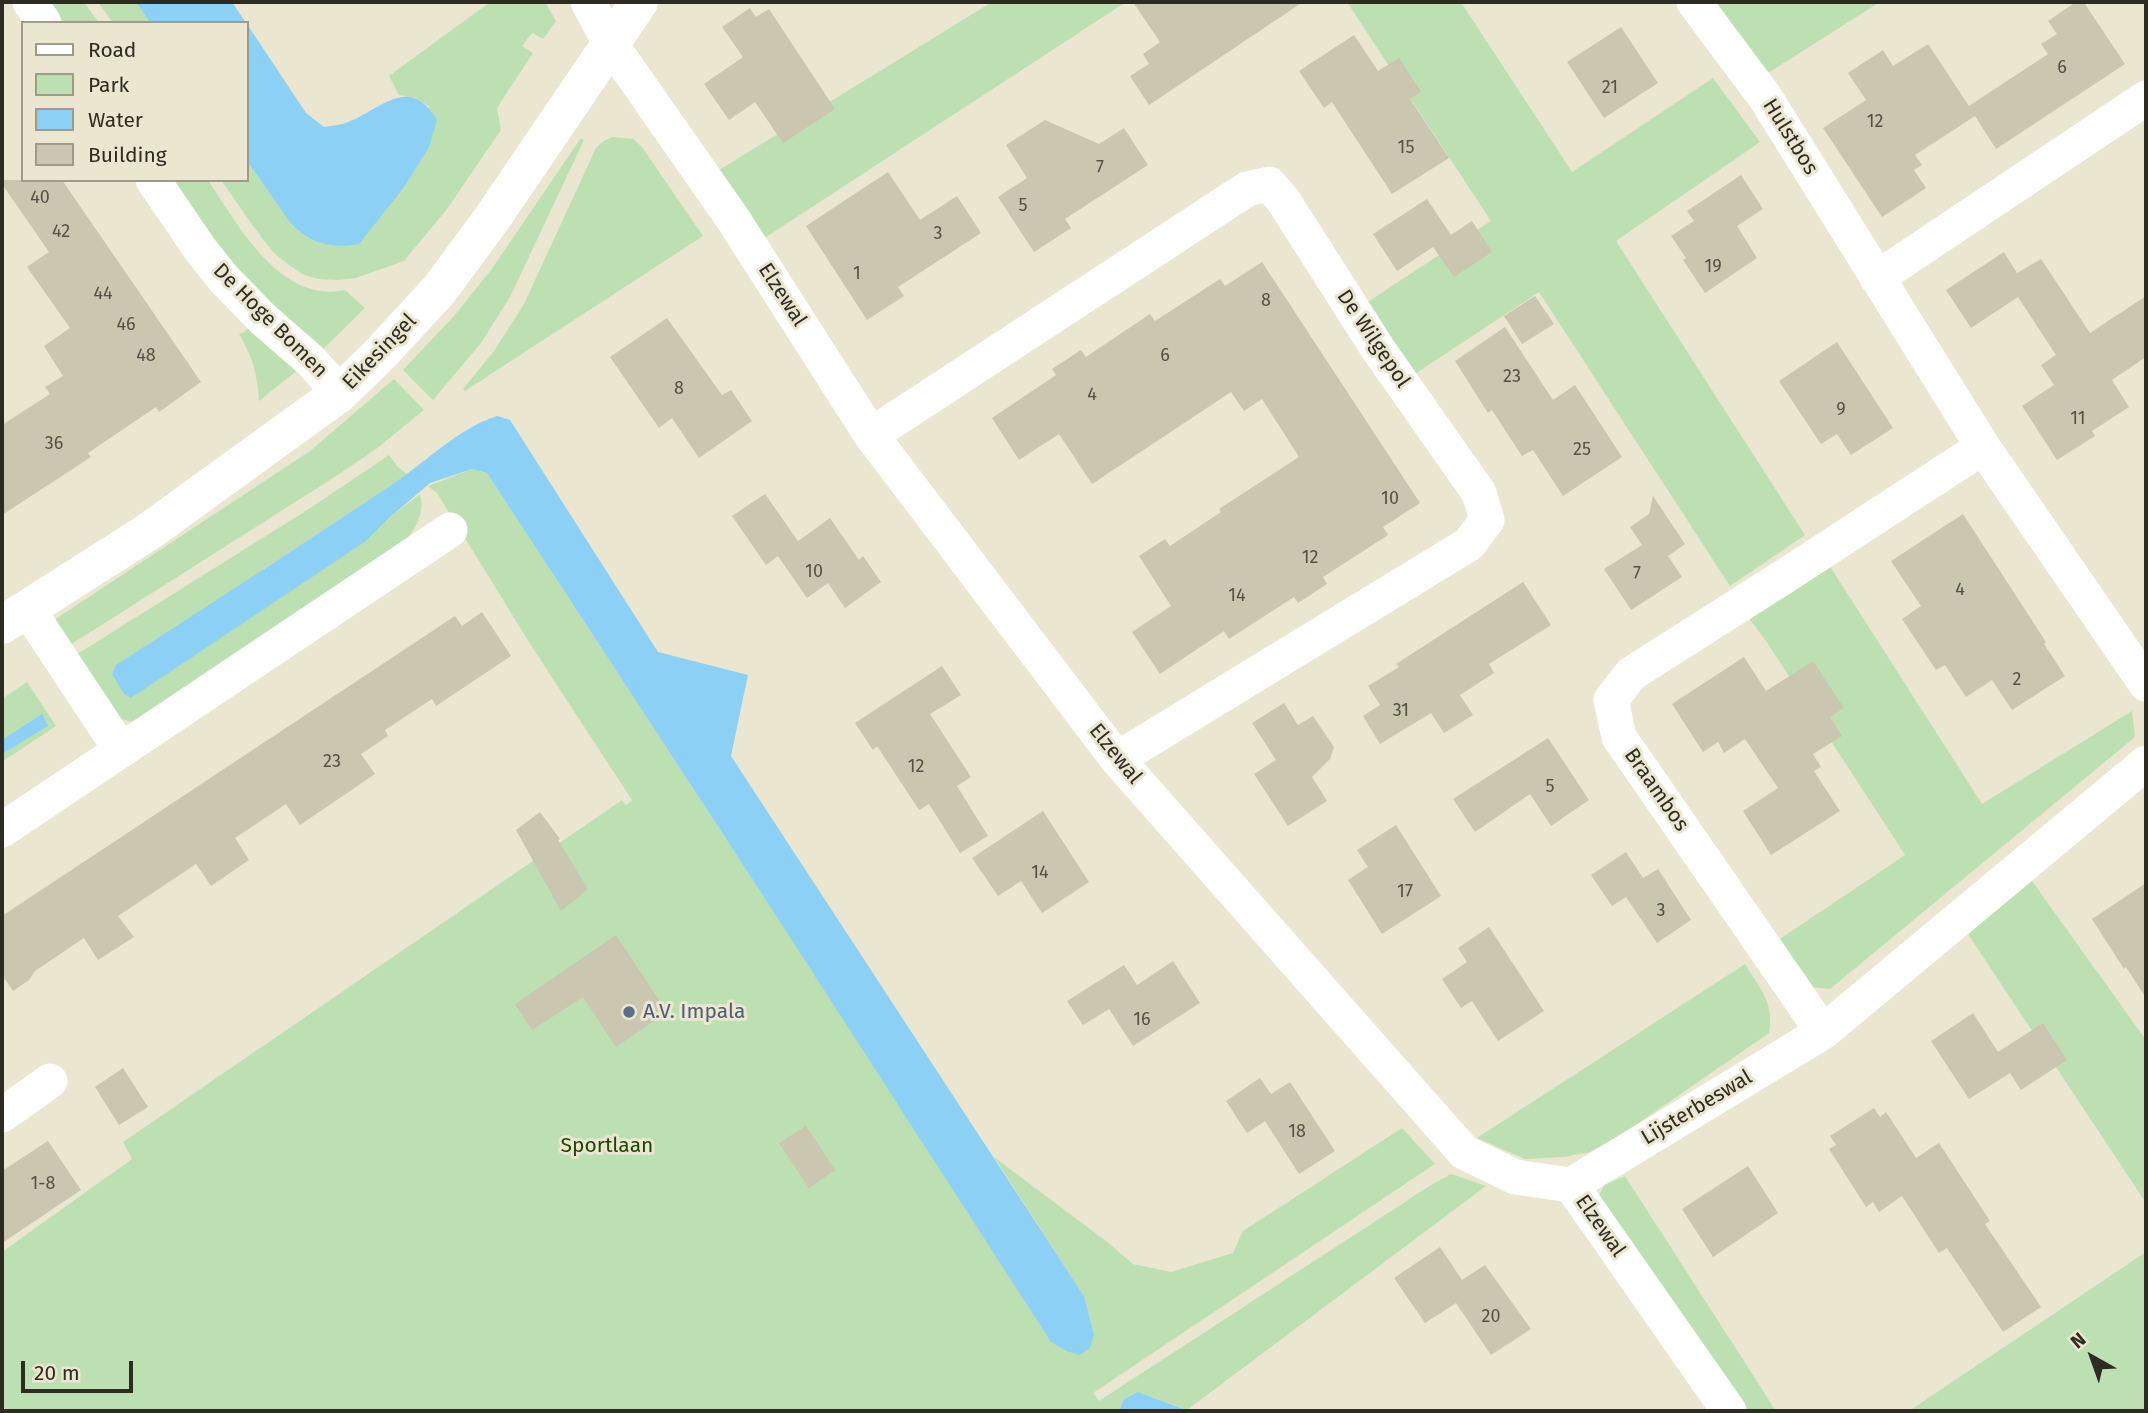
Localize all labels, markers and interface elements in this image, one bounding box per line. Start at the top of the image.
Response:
legend [21,21,248,182]
text: Road [88,37,136,63]
house number: 6 [2057,57,2067,79]
text: Park [88,72,129,98]
house number: 21 [1602,77,1618,99]
street label: Hulstbos [1757,94,1823,180]
text: Water [88,107,143,133]
house number: 12 [1867,111,1883,133]
house number: 15 [1398,137,1414,159]
text: Building [88,142,167,168]
house number: 7 [1096,157,1104,179]
house number: 40 [30,187,50,209]
house number: 5 [1018,195,1028,217]
house number: 42 [52,221,70,243]
house number: 3 [934,223,942,245]
house number: 19 [1704,256,1722,278]
street label: De Hoge Bomen [208,259,332,383]
street label: Elzewal [752,259,812,331]
house number: 1 [853,263,861,285]
house number: 44 [93,283,113,305]
street label: De Wilgepol [1331,285,1415,393]
house number: 8 [1261,290,1271,312]
street label: Eikesingel [338,309,422,395]
house number: 46 [116,314,136,336]
house number: 48 [136,345,156,367]
house number: 6 [1160,345,1170,367]
house number: 23 [1503,366,1521,388]
house number: 8 [674,378,684,400]
house number: 4 [1087,384,1097,406]
house number: 9 [1836,399,1846,421]
house number: 11 [2070,408,2086,430]
house number: 36 [45,433,63,455]
house number: 25 [1573,439,1591,461]
house number: 10 [1381,488,1399,510]
house number: 12 [1302,547,1318,569]
house number: 10 [805,561,823,583]
house number: 7 [1633,563,1641,585]
house number: 4 [1955,579,1965,601]
house number: 14 [1228,585,1246,607]
house number: 2 [2013,669,2021,691]
house number: 31 [1393,700,1409,722]
street label: Elzewal [1083,719,1147,789]
street label: Braambos [1618,744,1694,836]
house number: 23 [323,751,341,773]
house number: 12 [908,756,924,778]
house number: 5 [1545,776,1555,798]
house number: 14 [1031,862,1049,884]
house number: 17 [1397,881,1413,903]
house number: 3 [1657,900,1665,922]
place label: A.V. Impala [643,999,745,1025]
marker: A.V. Impala [621,1004,637,1020]
house number: 16 [1133,1009,1151,1031]
street label: Lijsterbeswal [1637,1065,1757,1151]
house number: 18 [1288,1121,1306,1143]
park label: Sportlaan [561,1133,653,1159]
house number: 1-8 [31,1173,55,1195]
street label: Elzewal [1570,1190,1630,1262]
house number: 20 [1482,1306,1500,1328]
north arrow [2057,1322,2127,1392]
text: N [2066,1328,2090,1353]
scale bar [24,1346,136,1390]
text: 20 m [34,1360,80,1386]

